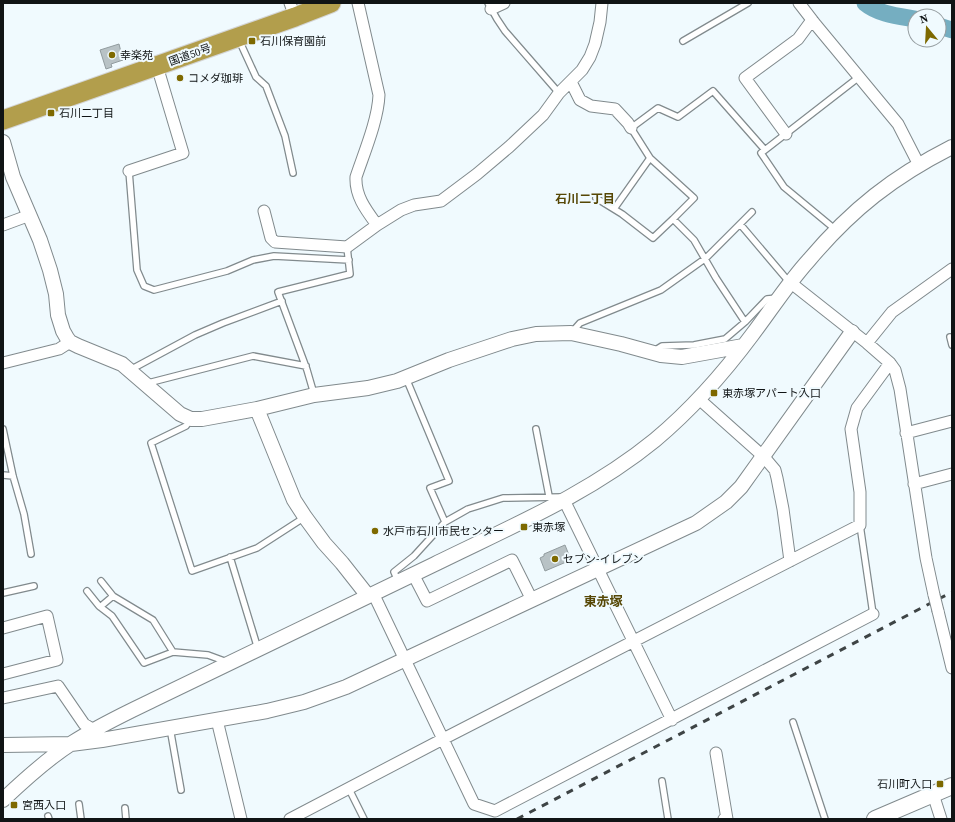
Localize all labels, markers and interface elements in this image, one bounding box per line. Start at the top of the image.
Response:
north arrow [907,8,947,48]
text: N [918,11,930,27]
place label: 石川保育園前 [260,34,326,49]
marker: 石川保育園前 [247,36,257,46]
street label: 国道50号 [167,40,213,70]
place label: 幸楽苑 [120,48,153,63]
marker: 幸楽苑 [107,50,117,60]
place label: コメダ珈琲 [188,71,243,86]
marker: コメダ珈琲 [175,73,185,83]
place label: 石川二丁目 [59,106,114,121]
marker: 石川二丁目 [46,108,56,118]
district label: 石川二丁目 [555,191,615,207]
place label: 東赤塚アパート入口 [722,386,821,401]
marker: 東赤塚アパート入口 [709,388,719,398]
place label: 東赤塚 [532,520,565,535]
marker: 東赤塚 [519,522,529,532]
place label: 水戸市石川市民センター [383,524,504,539]
marker: 水戸市石川市民センター [370,526,380,536]
place label: セブン-イレブン [563,552,643,567]
marker: セブン-イレブン [550,554,560,564]
district label: 東赤塚 [583,593,623,610]
place label: 石川町入口 [877,777,932,792]
marker: 石川町入口 [935,779,945,789]
place label: 宮西入口 [22,798,66,813]
marker: 宮西入口 [9,800,19,810]

